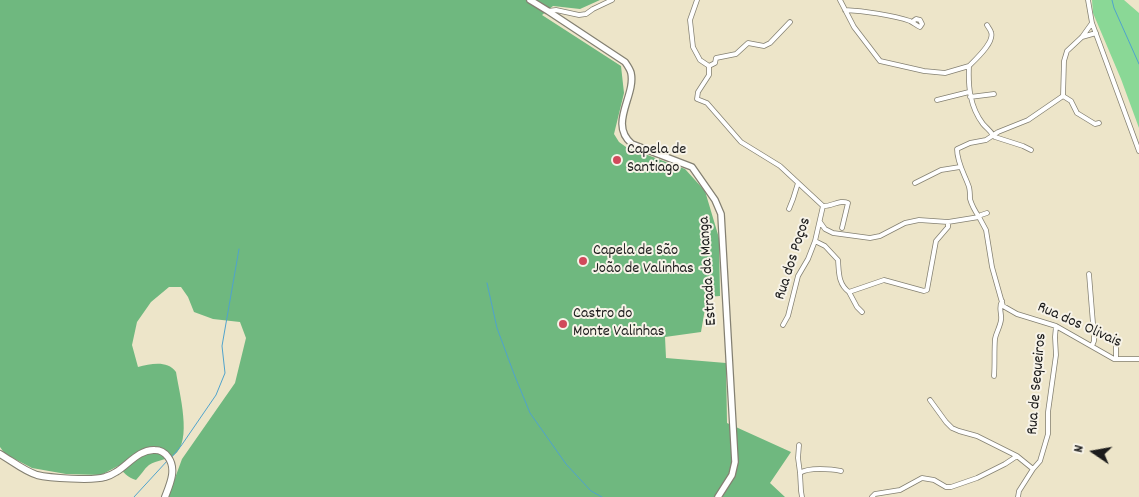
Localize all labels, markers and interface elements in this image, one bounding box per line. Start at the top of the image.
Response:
place label: Capela de Santiago [627,141,686,179]
marker: Capela de Santiago [611,154,623,166]
street label: Rua dos Poços [772,215,816,303]
street label: Estrada da Manga [696,216,722,326]
place label: Capela de São João de Valinhas [593,242,694,280]
marker: Capela de São João de Valinhas [577,255,589,267]
street label: Rua dos Olivais [1034,299,1124,353]
place label: Castro do Monte Valinhas [573,305,664,343]
marker: Castro do Monte Valinhas [557,318,569,330]
street label: Rua de Sequeiros [1024,332,1052,436]
north arrow [1069,427,1119,477]
text: N [1069,443,1090,454]

